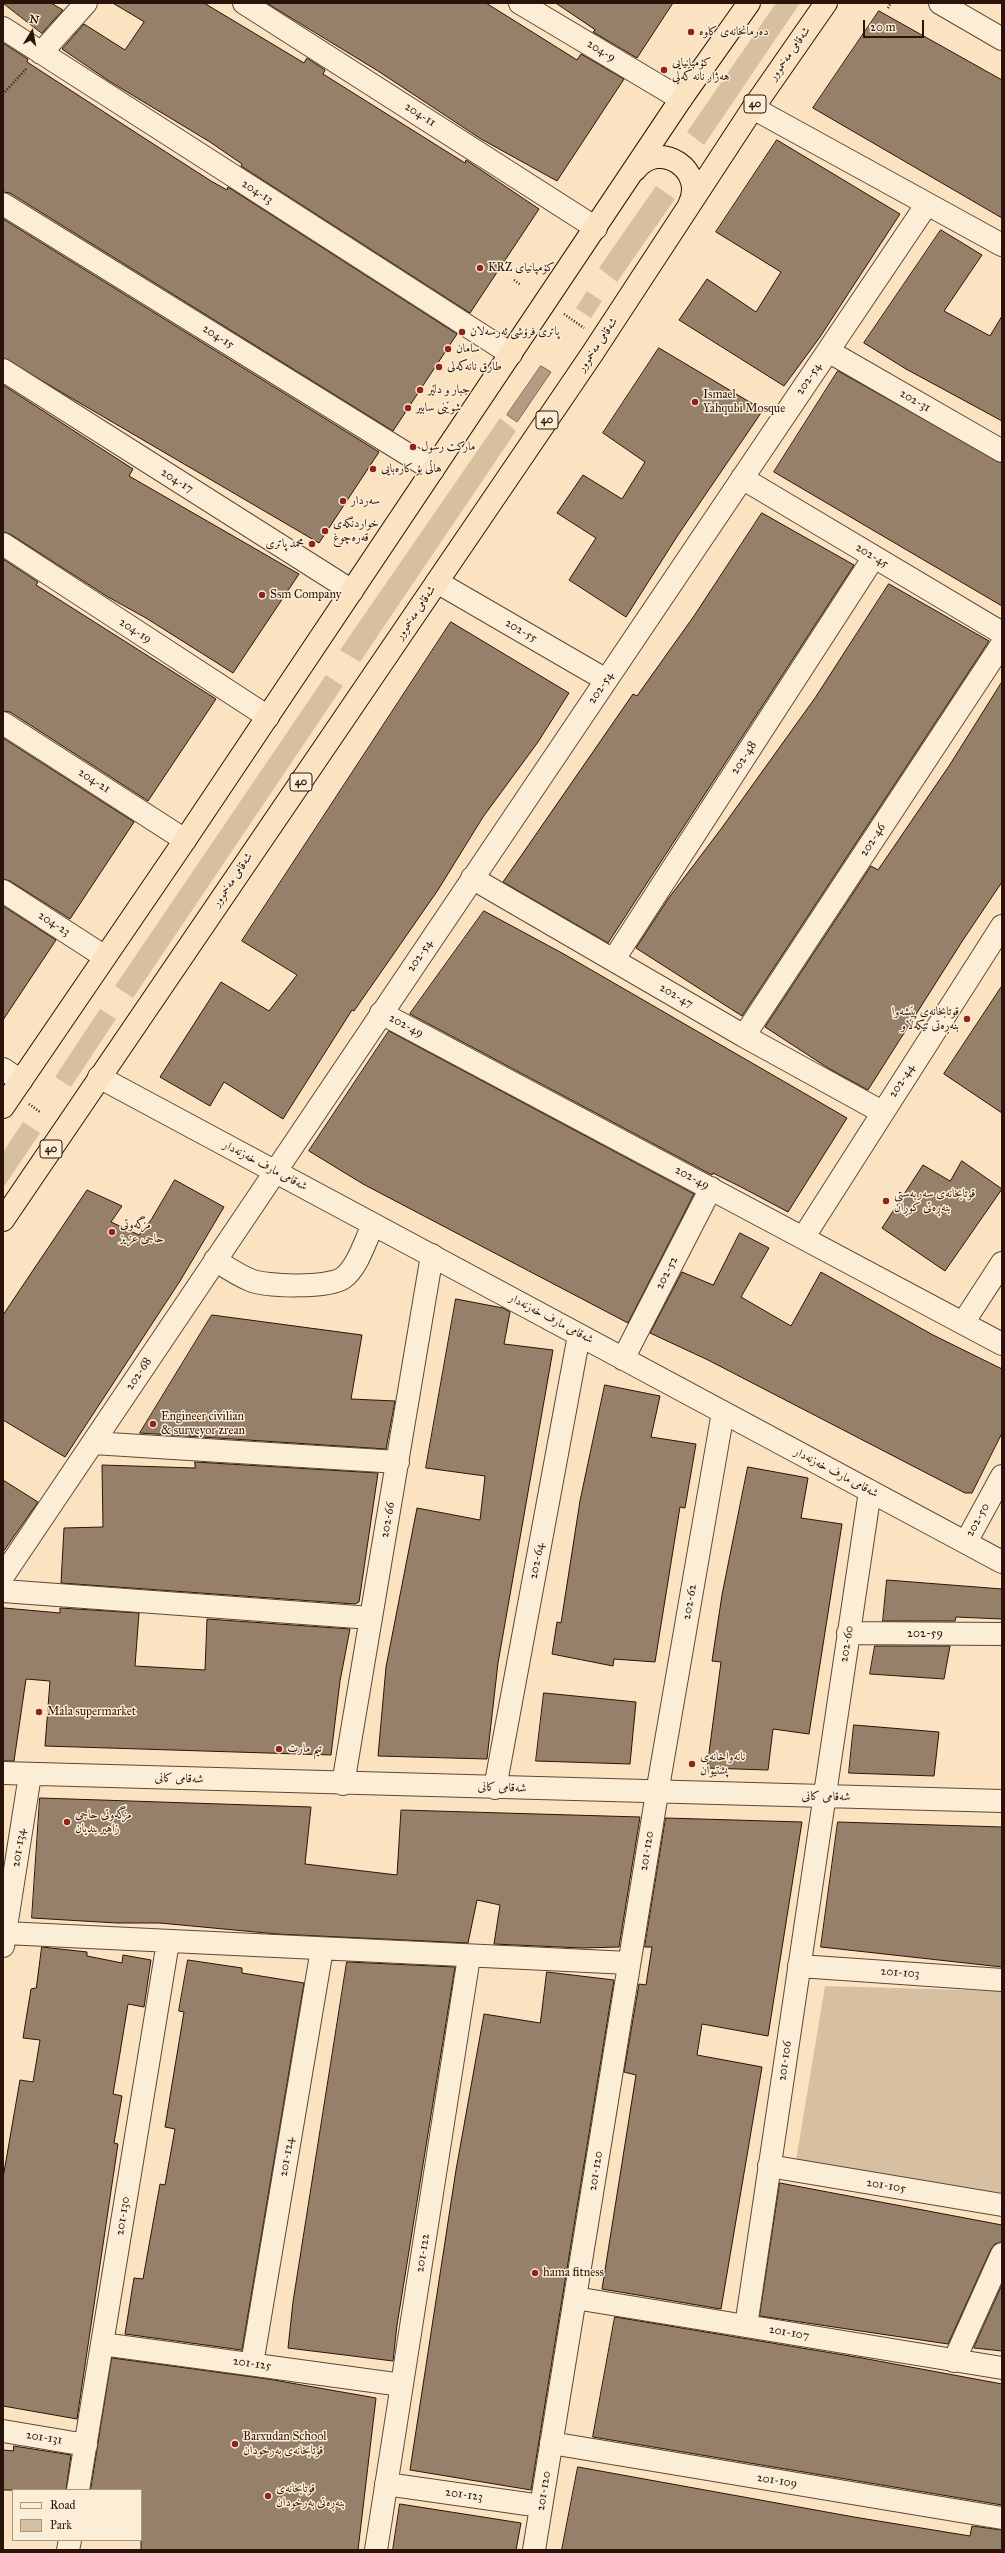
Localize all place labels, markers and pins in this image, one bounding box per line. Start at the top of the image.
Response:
place label: دەرمانخانەی کاوە [699,25,769,39]
marker: دەرمانخانەی کاوە [686,27,696,37]
place label: كۆمپانیایی هه‌ژار نانه‌كه‌لی [672,56,729,84]
marker: كۆمپانیایی هه‌ژار نانه‌كه‌لی [659,65,669,75]
place label: KRZ كۆمپانیای [488,261,555,275]
marker: KRZ كۆمپانیای [475,263,485,273]
place label: پاتری فرۆشی ئەرسەلان [470,325,560,339]
marker: پاتری فرۆشی ئەرسەلان [457,327,467,337]
place label: سامان [456,342,480,356]
marker: سامان [443,344,453,354]
place label: طارق نانەکەلی [447,360,502,374]
marker: طارق نانەکەلی [434,362,444,372]
place label: جبار و دلێر [428,383,470,397]
marker: جبار و دلێر [415,385,425,395]
place label: Ismael Yahqubi Mosque [703,388,785,416]
marker: Ismael Yahqubi Mosque [690,397,700,407]
place label: شوێنی سابیر [416,401,461,415]
marker: شوێنی سابیر [403,403,413,413]
place label: مارکت رسول [421,440,476,454]
marker: مارکت رسول [408,442,418,452]
place label: هاڵی بۆ کارەبایی [381,462,442,476]
marker: هاڵی بۆ کارەبایی [368,464,378,474]
place label: سەردار [351,494,380,508]
marker: سەردار [338,496,348,506]
place label: خواردنگەی قەرەچوغ [333,517,379,545]
marker: خواردنگەی قەرەچوغ [320,526,330,536]
place label: محمد پاتری [266,537,304,551]
marker: محمد پاتری [307,539,317,549]
place label: Ssm Company [270,588,341,602]
marker: Ssm Company [257,590,267,600]
place label: قوتابخانەی پێشەوا بنەڕەتی تێکەڵاو [892,1005,959,1033]
marker: قوتابخانەی پێشەوا بنەڕەتی تێکەڵاو [962,1014,972,1024]
place label: قوتابخانەی سەربەستی بنەڕەتی کوڕان [894,1187,975,1215]
marker: قوتابخانەی سەربەستی بنەڕەتی کوڕان [881,1196,891,1206]
place label: مزگەوتی حاجی عزیز [120,1218,164,1246]
marker: مزگەوتی حاجی عزیز [107,1227,117,1237]
place label: Engineer civilian & surveyor zrean [161,1410,245,1438]
marker: Engineer civilian & surveyor zrean [148,1419,158,1429]
place label: Mala supermarket [47,1705,136,1719]
marker: Mala supermarket [34,1707,44,1717]
place label: تيم مارت [287,1742,322,1756]
marker: تيم مارت [274,1744,284,1754]
place label: نانەواخانەی پشتیوان [700,1750,745,1778]
marker: نانەواخانەی پشتیوان [687,1759,697,1769]
place label: مزگەوتی حاجی زاهیر بندیان [75,1808,132,1836]
marker: مزگەوتی حاجی زاهیر بندیان [62,1817,72,1827]
place label: hama fitness [543,2266,604,2280]
marker: hama fitness [530,2268,540,2278]
place label: Barxudan School قوتابخانەی بەرخودان [243,2430,326,2458]
marker: Barxudan School قوتابخانەی بەرخودان [230,2439,240,2449]
place label: قوتابخانەی بنەڕەتی بەرخودان [276,2482,345,2510]
marker: قوتابخانەی بنەڕەتی بەرخودان [263,2491,273,2501]

